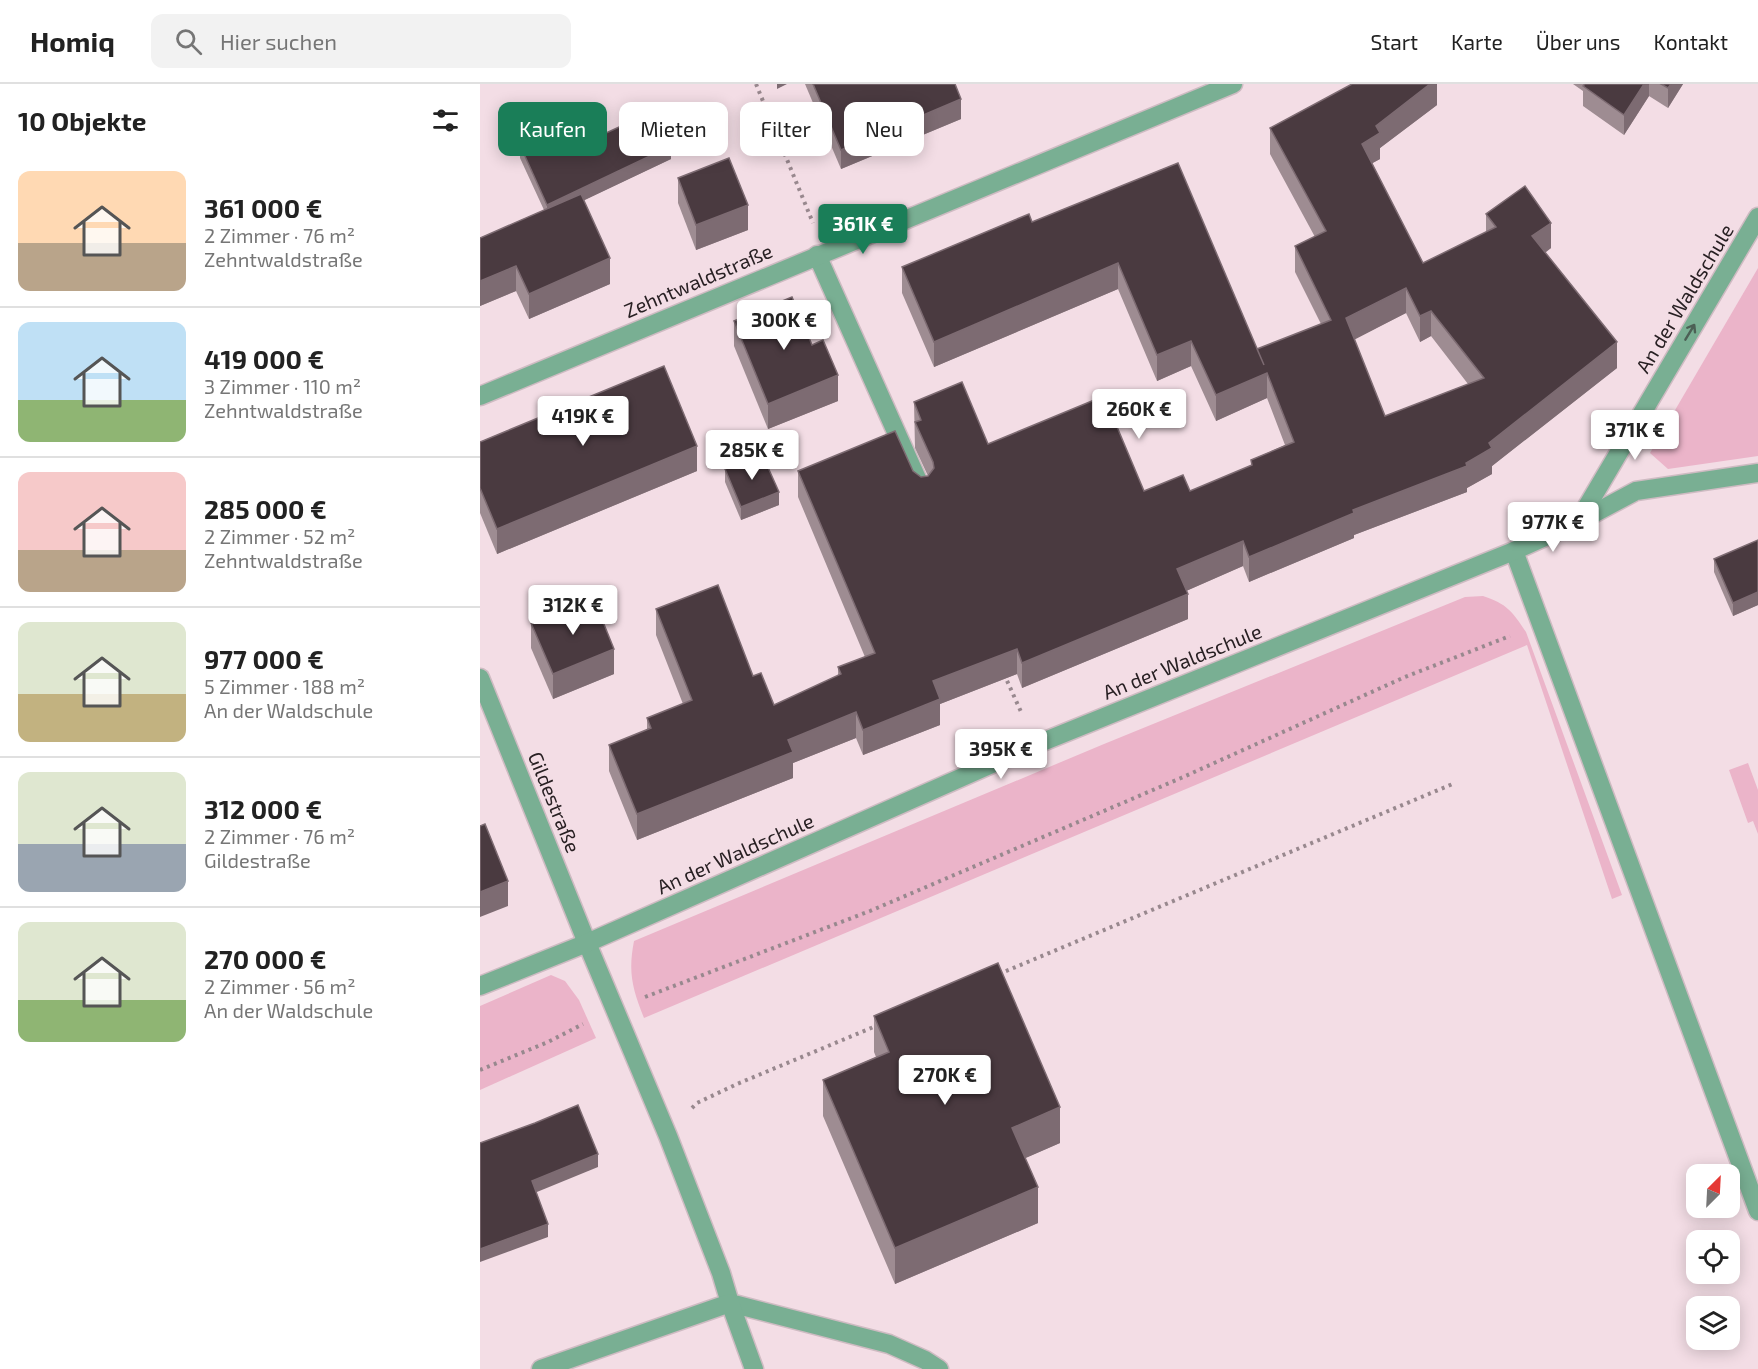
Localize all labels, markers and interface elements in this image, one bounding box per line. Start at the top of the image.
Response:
search box [151,14,571,68]
text: Homiq [30,24,115,58]
icon: search [172,25,205,58]
text: Hier suchen [220,28,337,54]
text: Start [1371,29,1418,54]
text: Karte [1451,29,1503,54]
text: Über uns [1536,29,1621,54]
text: Kontakt [1654,29,1728,54]
chip: Kaufen [498,102,607,156]
chip: Mieten [619,102,728,156]
chip: Filter [740,102,832,156]
chip: Neu [844,102,924,156]
icon: filters [429,104,462,137]
text: 10 Objekte [18,105,146,136]
text: 361 000 € [204,192,322,223]
icon: home [66,195,138,267]
pin: 361K € [814,204,912,255]
text: 361K € [832,211,894,235]
street label: An der Waldschule [1630,219,1738,377]
text: 2 Zimmer · 76 m² [204,223,355,247]
street label: Zehntwaldstraße [620,238,776,322]
text: Zehntwaldstraße [204,247,363,271]
pin: 300K € [735,300,833,351]
text: 300K € [751,307,817,331]
one-way arrow [1685,324,1697,341]
text: 419 000 € [204,343,324,374]
icon: home [66,346,138,418]
text: 3 Zimmer · 110 m² [204,374,361,398]
pin: 260K € [1090,389,1188,440]
pin: 419K € [534,396,632,447]
text: 260K € [1106,396,1172,420]
text: Zehntwaldstraße [204,398,363,422]
text: 419K € [552,403,614,427]
pin: 371K € [1586,410,1684,461]
text: 371K € [1605,417,1665,441]
pin: 285K € [703,430,801,481]
text: 285K € [720,437,784,461]
text: 285 000 € [204,493,327,524]
icon: home [66,496,138,568]
pin: 977K € [1504,502,1602,553]
text: 977K € [1522,509,1584,533]
text: 2 Zimmer · 52 m² [204,524,355,548]
text: Zehntwaldstraße [204,548,363,572]
pin: 312K € [524,585,622,636]
text: 312K € [542,592,604,616]
street label: An der Waldschule [1099,618,1265,704]
text: 977 000 € [204,643,324,674]
icon: home [66,646,138,718]
text: 5 Zimmer · 188 m² [204,674,365,698]
text: An der Waldschule [204,698,373,722]
pin: 395K € [952,729,1050,780]
text: 395K € [969,736,1033,760]
street label: Gildestraße [524,748,586,856]
text: 312 000 € [204,793,322,824]
icon: home [66,796,138,868]
street label: An der Waldschule [653,808,817,898]
text: 2 Zimmer · 76 m² [204,824,355,848]
text: Gildestraße [204,848,311,872]
text: 270 000 € [204,943,326,974]
icon: home [66,946,138,1018]
text: 2 Zimmer · 56 m² [204,974,355,998]
text: An der Waldschule [204,998,373,1022]
pin: 270K € [896,1055,994,1106]
text: 270K € [913,1062,977,1086]
north arrow [1686,1164,1740,1218]
map controls [1686,1164,1740,1350]
button: locate [1686,1230,1740,1284]
button: layers [1686,1296,1740,1350]

